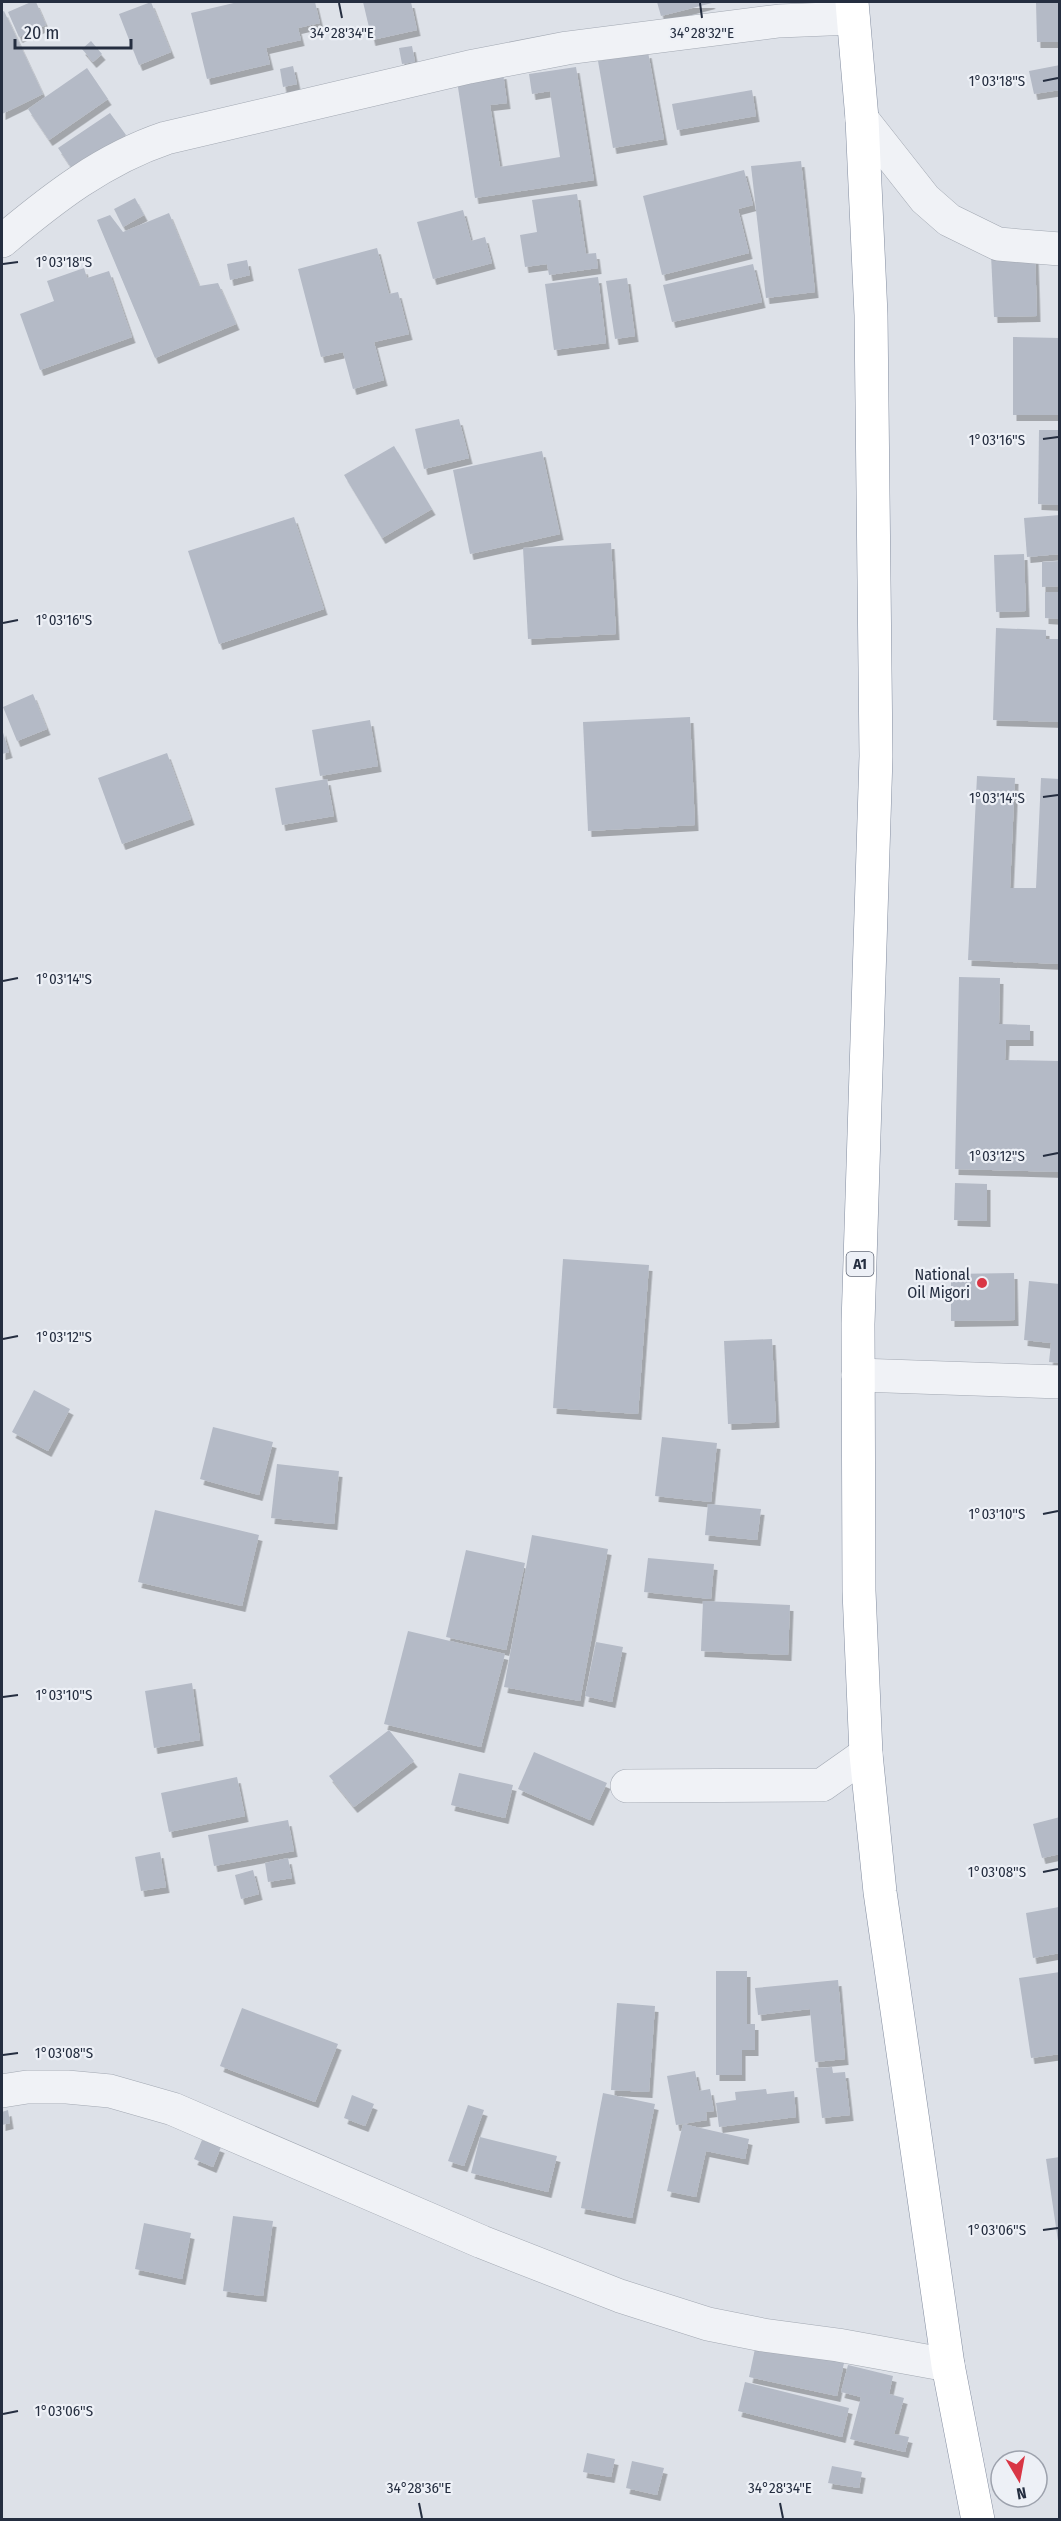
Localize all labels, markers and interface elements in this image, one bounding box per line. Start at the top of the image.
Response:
scale bar [15,12,130,50]
text: 20 m [24,22,59,44]
text: 34°28'34"E [310,24,374,42]
text: 34°28'32"E [670,24,734,42]
text: 1°03'18"S [969,72,1025,90]
text: 1°03'18"S [36,253,92,271]
text: 1°03'16"S [969,431,1025,449]
text: 1°03'16"S [36,611,92,629]
text: 1°03'14"S [969,789,1025,807]
text: 1°03'14"S [36,970,92,988]
text: 1°03'12"S [969,1147,1025,1165]
road number: A1 [846,1252,874,1276]
place label: National Oil Migori [907,1265,970,1302]
marker: National Oil Migori [975,1276,989,1290]
text: 1°03'12"S [36,1328,92,1346]
text: 1°03'10"S [969,1505,1025,1523]
text: 1°03'10"S [36,1686,92,1704]
text: 1°03'08"S [968,1863,1026,1881]
text: 1°03'08"S [35,2044,93,2062]
text: 1°03'06"S [968,2221,1026,2239]
text: 1°03'06"S [35,2402,93,2420]
north arrow [989,2449,1049,2509]
text: 34°28'36"E [387,2479,451,2497]
text: 34°28'34"E [748,2479,812,2497]
text: N [1015,2483,1028,2503]

